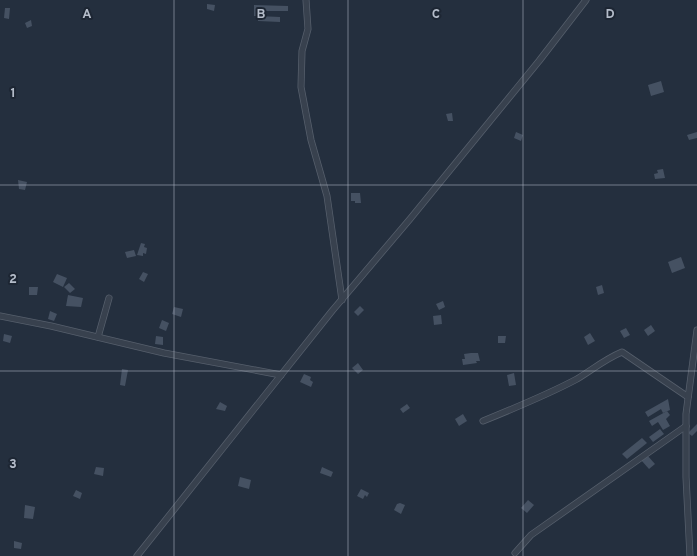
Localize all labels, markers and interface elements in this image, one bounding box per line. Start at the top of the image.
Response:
text: A [82,7,92,23]
text: B [257,7,266,23]
text: C [432,7,440,23]
text: D [605,7,615,23]
text: 1 [10,86,16,102]
text: 2 [9,272,17,288]
text: 3 [9,457,17,473]

